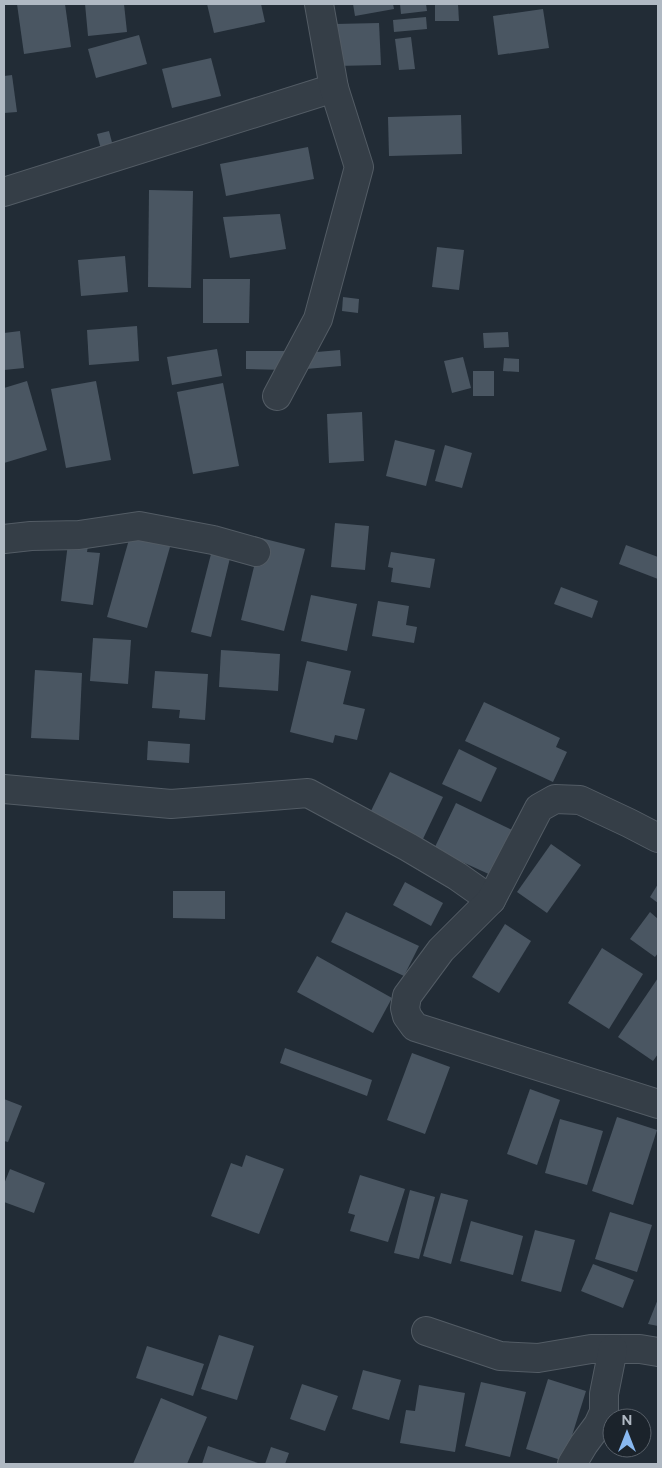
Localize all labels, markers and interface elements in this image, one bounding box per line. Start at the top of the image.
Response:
north arrow [602,1408,652,1458]
text: N [622,1412,632,1429]

